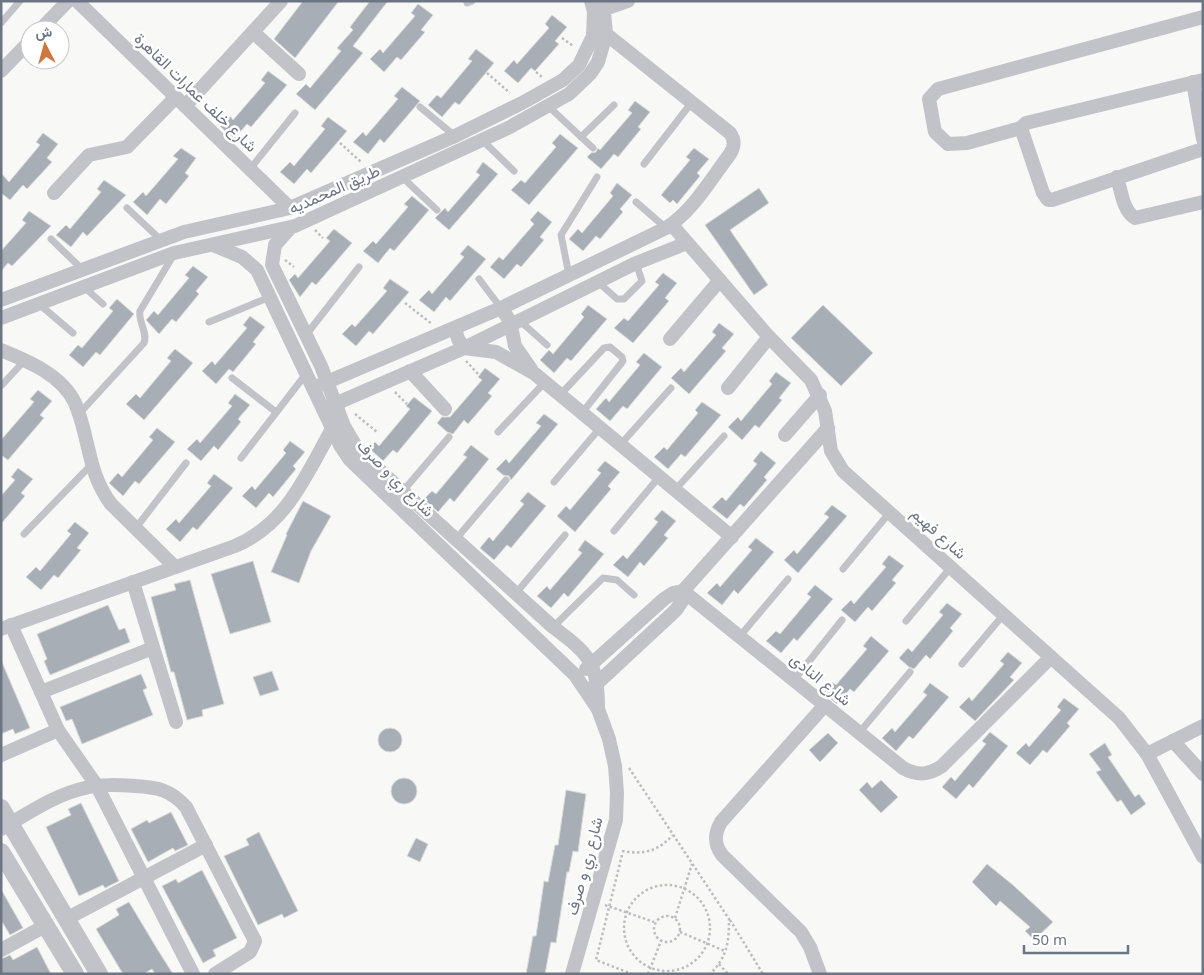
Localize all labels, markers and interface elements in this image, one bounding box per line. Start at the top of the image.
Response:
north arrow [20,20,70,70]
text: ش [34,21,53,42]
street label: شارع خلف عمارات القاهرة [129,27,262,157]
street label: طريق المحمديه [285,159,383,219]
street label: شارع ري و صرف [350,435,439,524]
street label: شارع فهيم [906,502,971,565]
street label: شارع النادى [785,647,856,711]
street label: شارع ري و صرف [560,814,611,918]
scale bar [1024,922,1128,954]
text: 50 m [1032,929,1067,949]

